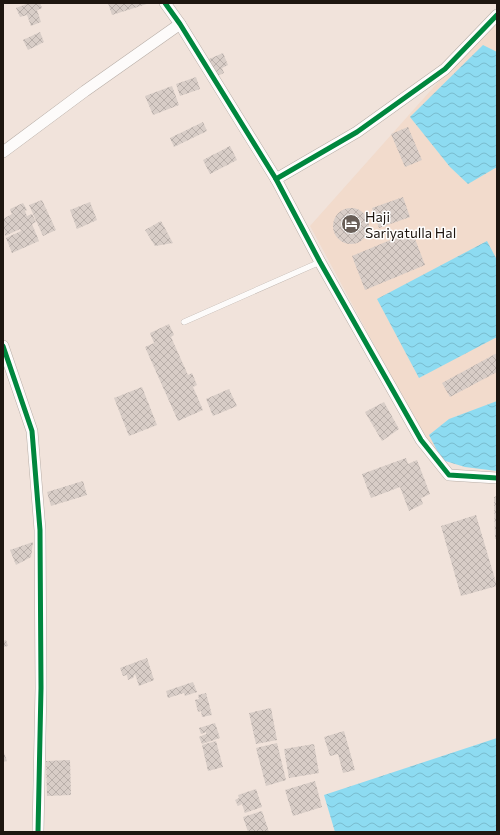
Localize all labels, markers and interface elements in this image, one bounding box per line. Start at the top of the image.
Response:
place label: Haji Sariyatulla Hal [365,208,456,241]
hotel icon: Haji Sariyatulla Hal [340,213,362,235]

